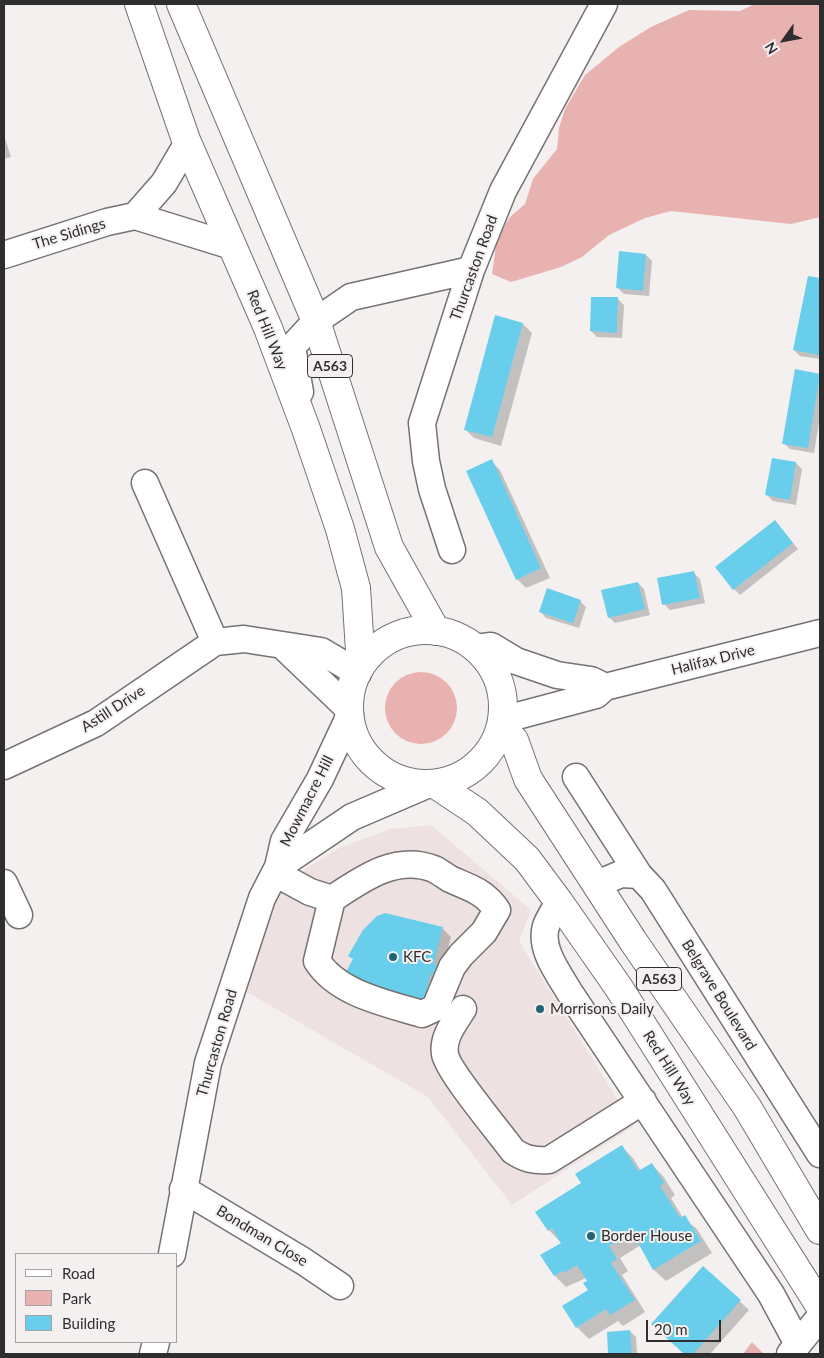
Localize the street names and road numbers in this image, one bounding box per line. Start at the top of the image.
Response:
street label: Thurcaston Road [447,213,501,323]
street label: The Sidings [30,214,108,254]
street label: Red Hill Way [243,287,291,373]
road number: A563 [308,354,352,378]
street label: Halifax Drive [669,641,757,679]
street label: Astill Drive [78,682,148,736]
street label: Mowmacre Hill [276,752,338,850]
street label: Belgrave Boulevard [678,936,760,1054]
road number: A563 [636,968,682,991]
street label: Thurcaston Road [193,987,241,1099]
street label: Red Hill Way [639,1027,699,1109]
street label: Bondman Close [213,1202,311,1270]

